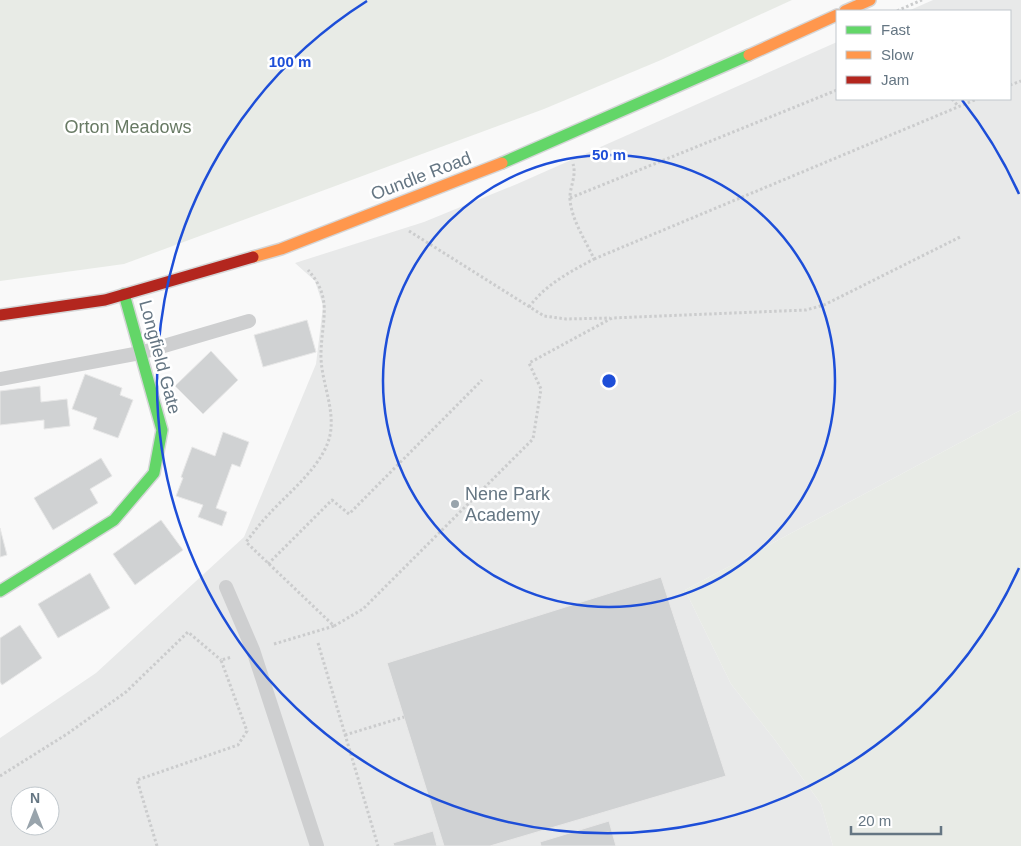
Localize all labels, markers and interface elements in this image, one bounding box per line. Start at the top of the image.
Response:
legend [836,10,1011,100]
text: Fast [881,21,911,38]
text: Slow [881,46,914,63]
text: 100 m [269,53,311,70]
text: Jam [881,71,909,88]
park label: Orton Meadows [64,117,192,137]
text: 50 m [592,146,626,163]
street label: Oundle Road [368,148,474,204]
street label: Longfield Gate [135,298,185,416]
centre of rings [600,372,618,390]
place label: Nene Park Academy [465,484,551,525]
marker: Nene Park Academy [449,498,461,510]
north arrow [10,786,60,836]
text: N [30,790,40,806]
scale bar [851,804,941,836]
text: 20 m [858,812,891,829]

